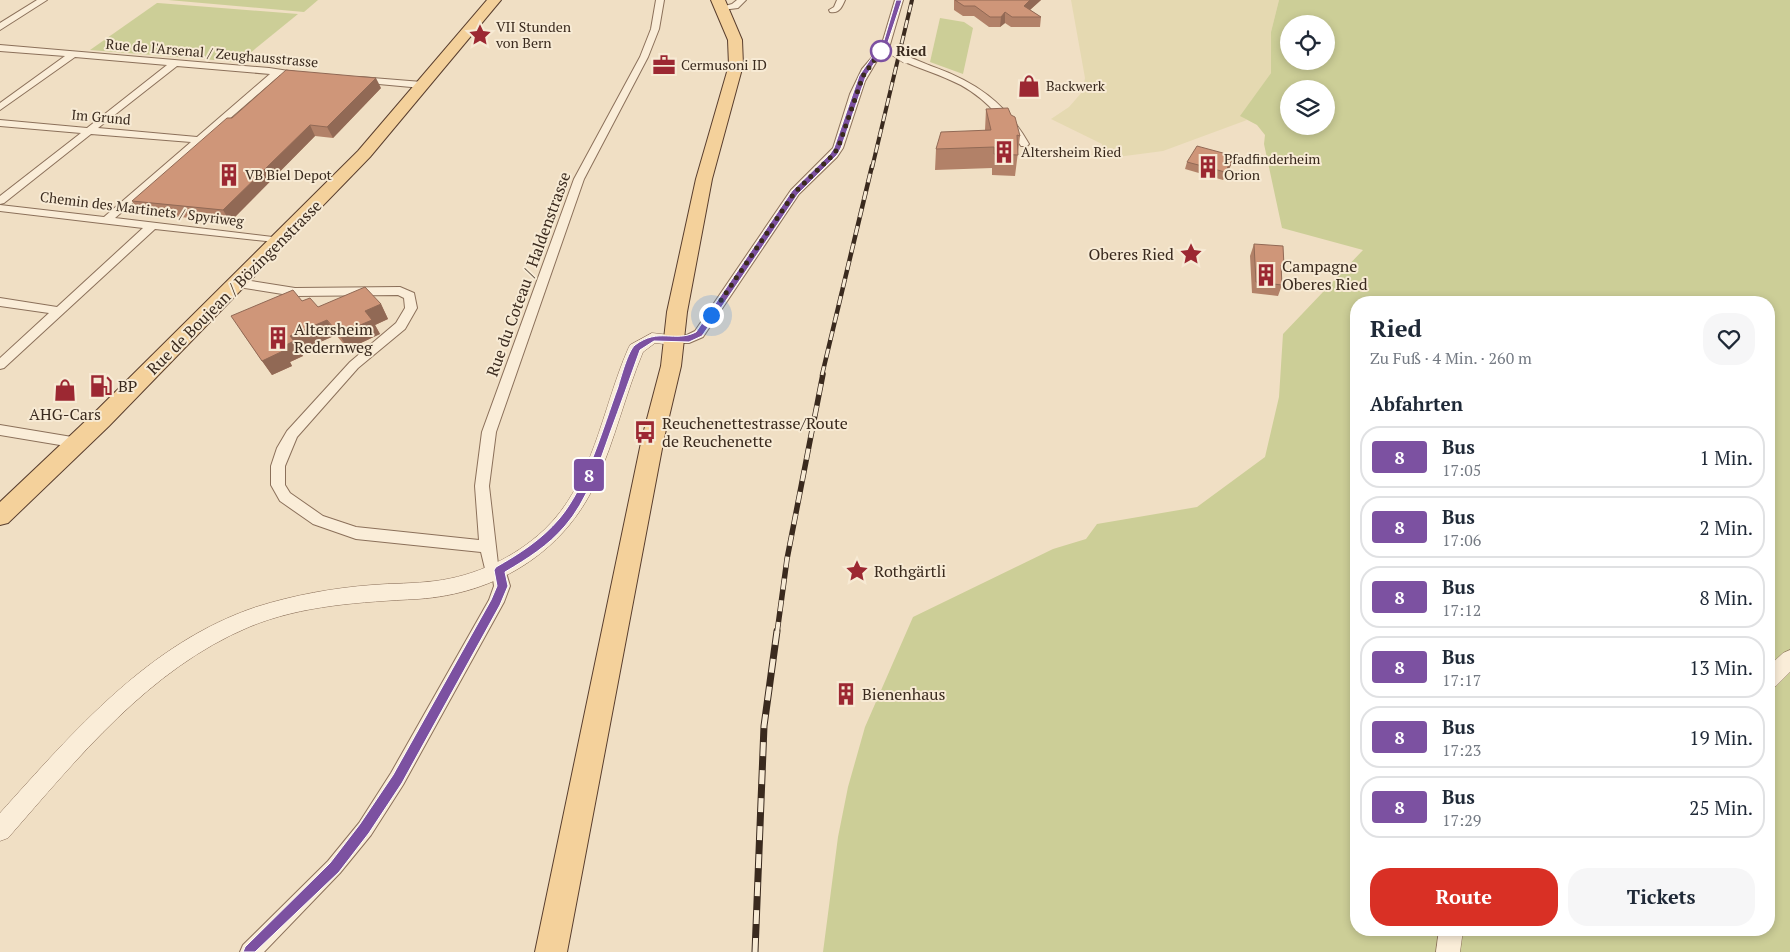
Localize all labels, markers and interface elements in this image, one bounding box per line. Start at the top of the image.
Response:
map controls [1280,15,1335,135]
button: locate [1280,15,1335,70]
place label: VII Stunden von Bern [495,17,572,52]
place icon: VII Stunden von Bern [467,22,493,48]
street label: Rue de l'Arsenal / Zeughausstrasse [105,34,319,71]
marker: Ried [870,40,892,62]
place label: Ried [896,41,927,60]
office icon: Cermusoni ID [651,52,677,78]
place label: Cermusoni ID [681,55,767,74]
shop icon: Backwerk [1016,73,1042,99]
place label: Backwerk [1046,76,1106,95]
button: layers [1280,80,1335,135]
street label: Im Grund [71,104,132,129]
building icon: Altersheim Ried [991,139,1017,165]
place label: Altersheim Ried [1021,142,1122,161]
place label: Pfadfinderheim Orion [1224,149,1320,184]
building icon: Pfadfinderheim Orion [1195,154,1221,180]
building icon: VB Biel Depot [216,162,242,188]
place label: VB Biel Depot [245,165,333,184]
street label: Rue du Coteau / Haldenstrasse [481,169,575,379]
street label: Chemin des Martinets / Spyriweg [39,187,246,231]
street label: Rue de Boujean / Bözingenstrasse [142,195,326,379]
place icon: Oberes Ried [1178,241,1204,267]
place label: Oberes Ried [1088,243,1174,265]
place label: Campagne Oberes Ried [1282,255,1368,295]
building icon: Campagne Oberes Ried [1253,262,1279,288]
your location [699,303,724,328]
text: Ried [1370,312,1422,344]
button: heart [1703,313,1755,365]
place label: Altersheim Redernweg [294,318,373,358]
building icon: Altersheim Redernweg [265,325,291,351]
text: Zu Fuß · 4 Min. · 260 m [1370,347,1532,369]
fuel station icon: BP [88,373,114,399]
place label: BP [118,375,137,397]
shop icon: AHG-Cars [52,377,78,403]
text: Abfahrten [1370,391,1463,416]
place label: AHG-Cars [29,403,101,425]
place label: Reuchenettestrasse/Route de Reuchenette [662,412,848,452]
bus stop icon: Reuchenettestrasse/Route de Reuchenette [632,419,658,445]
text: Bus [1442,434,1475,459]
text: 8 [1394,445,1405,469]
text: 1 Min. [1699,445,1753,470]
line badge: 8 [573,459,605,491]
text: 17:05 [1442,459,1481,481]
text: 8 [584,463,594,487]
text: Bus [1442,504,1475,529]
text: 8 [1394,515,1405,539]
text: 2 Min. [1699,515,1753,540]
text: 17:06 [1442,529,1481,551]
place icon: Rothgärtli [844,558,870,584]
place label: Rothgärtli [874,560,946,582]
text: Bus [1442,574,1475,599]
text: 8 [1394,585,1405,609]
text: 8 Min. [1699,585,1753,610]
text: 17:12 [1442,599,1481,621]
text: Bus [1442,644,1475,669]
text: 8 [1394,655,1405,679]
text: 13 Min. [1689,655,1753,680]
text: 17:17 [1442,669,1481,691]
building icon: Bienenhaus [833,681,859,707]
place label: Bienenhaus [862,683,945,705]
text: Bus [1442,714,1475,739]
text: 8 [1394,725,1405,749]
text: 19 Min. [1689,725,1753,750]
text: 17:23 [1442,739,1481,761]
text: Bus [1442,784,1475,809]
text: 8 [1394,795,1405,819]
text: 25 Min. [1689,795,1753,820]
text: 17:29 [1442,809,1481,831]
button: Route [1370,868,1558,926]
button: Tickets [1568,868,1755,926]

